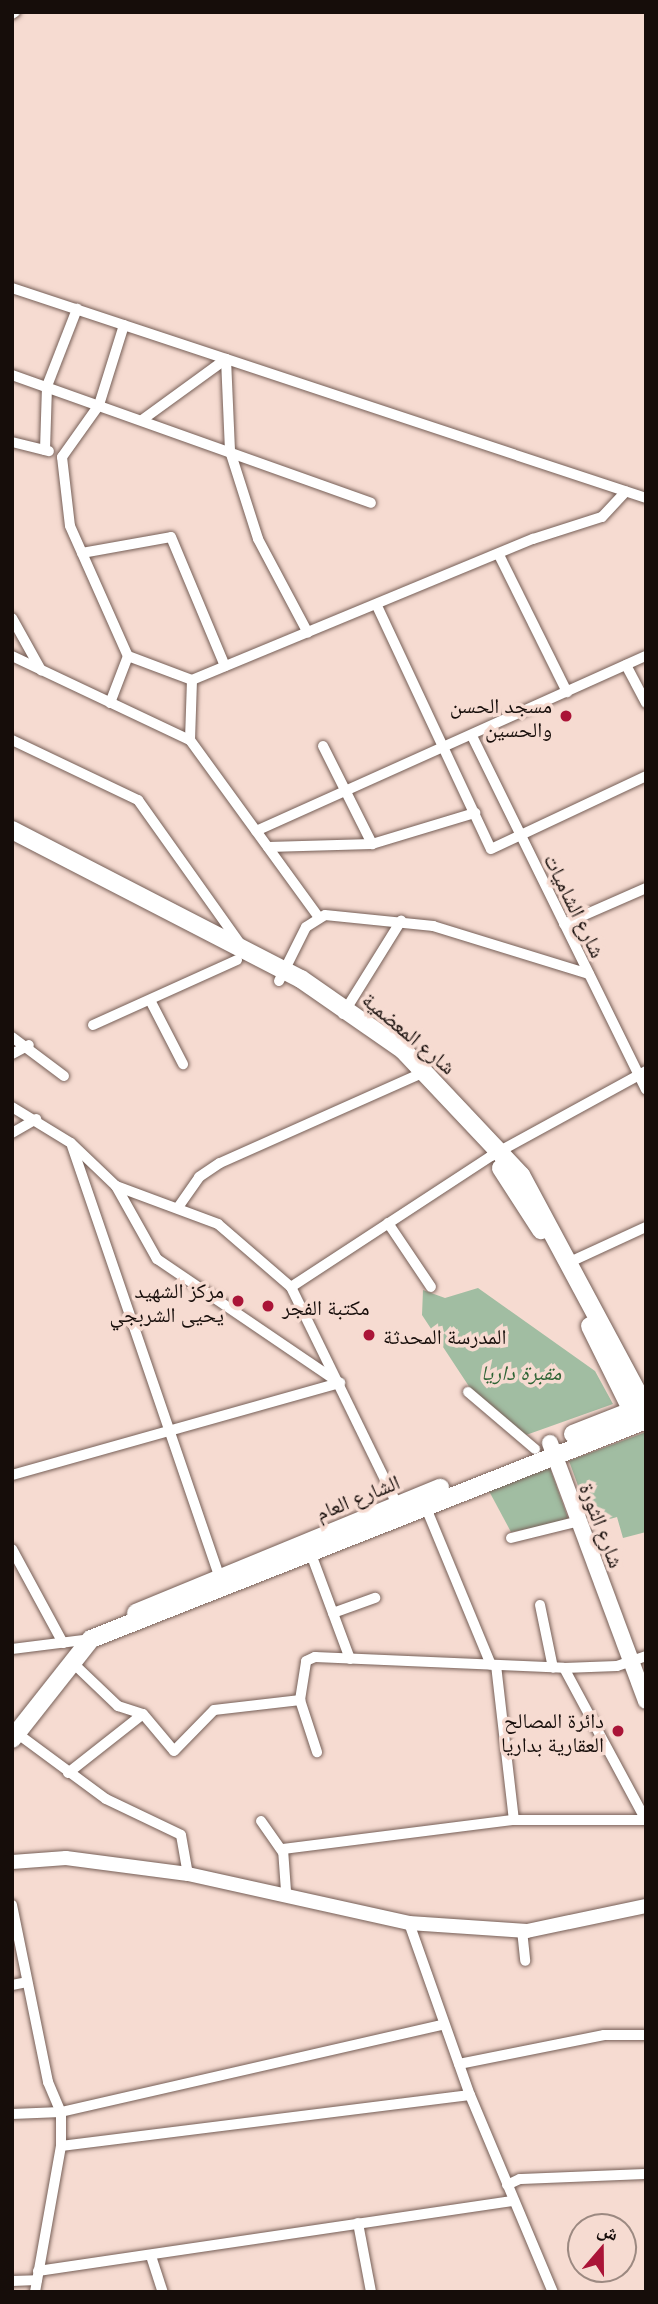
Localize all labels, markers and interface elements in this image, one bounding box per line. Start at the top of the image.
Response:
place label: مسجد الحسن والحسين [450,691,552,741]
marker: مسجد الحسن والحسين [558,708,574,724]
street label: شارع الشاميات [540,849,612,961]
street label: شارع المعضمية [358,986,462,1078]
place label: مركز الشهيد يحيى الشربجي [110,1276,224,1326]
marker: مركز الشهيد يحيى الشربجي [230,1293,246,1309]
place label: مكتبة الفجر [282,1293,370,1319]
marker: مكتبة الفجر [260,1298,276,1314]
place label: المدرسة المحدثة [383,1322,506,1348]
marker: المدرسة المحدثة [361,1327,377,1343]
park label: مقبرة داريا [481,1358,561,1384]
street label: الشارع العام [311,1468,403,1524]
street label: شارع الثورة [575,1479,631,1571]
place label: دائرة المصالح العقارية بداريا [501,1706,604,1756]
marker: دائرة المصالح العقارية بداريا [610,1723,626,1739]
north arrow [567,2213,637,2283]
text: ش [595,2214,622,2246]

